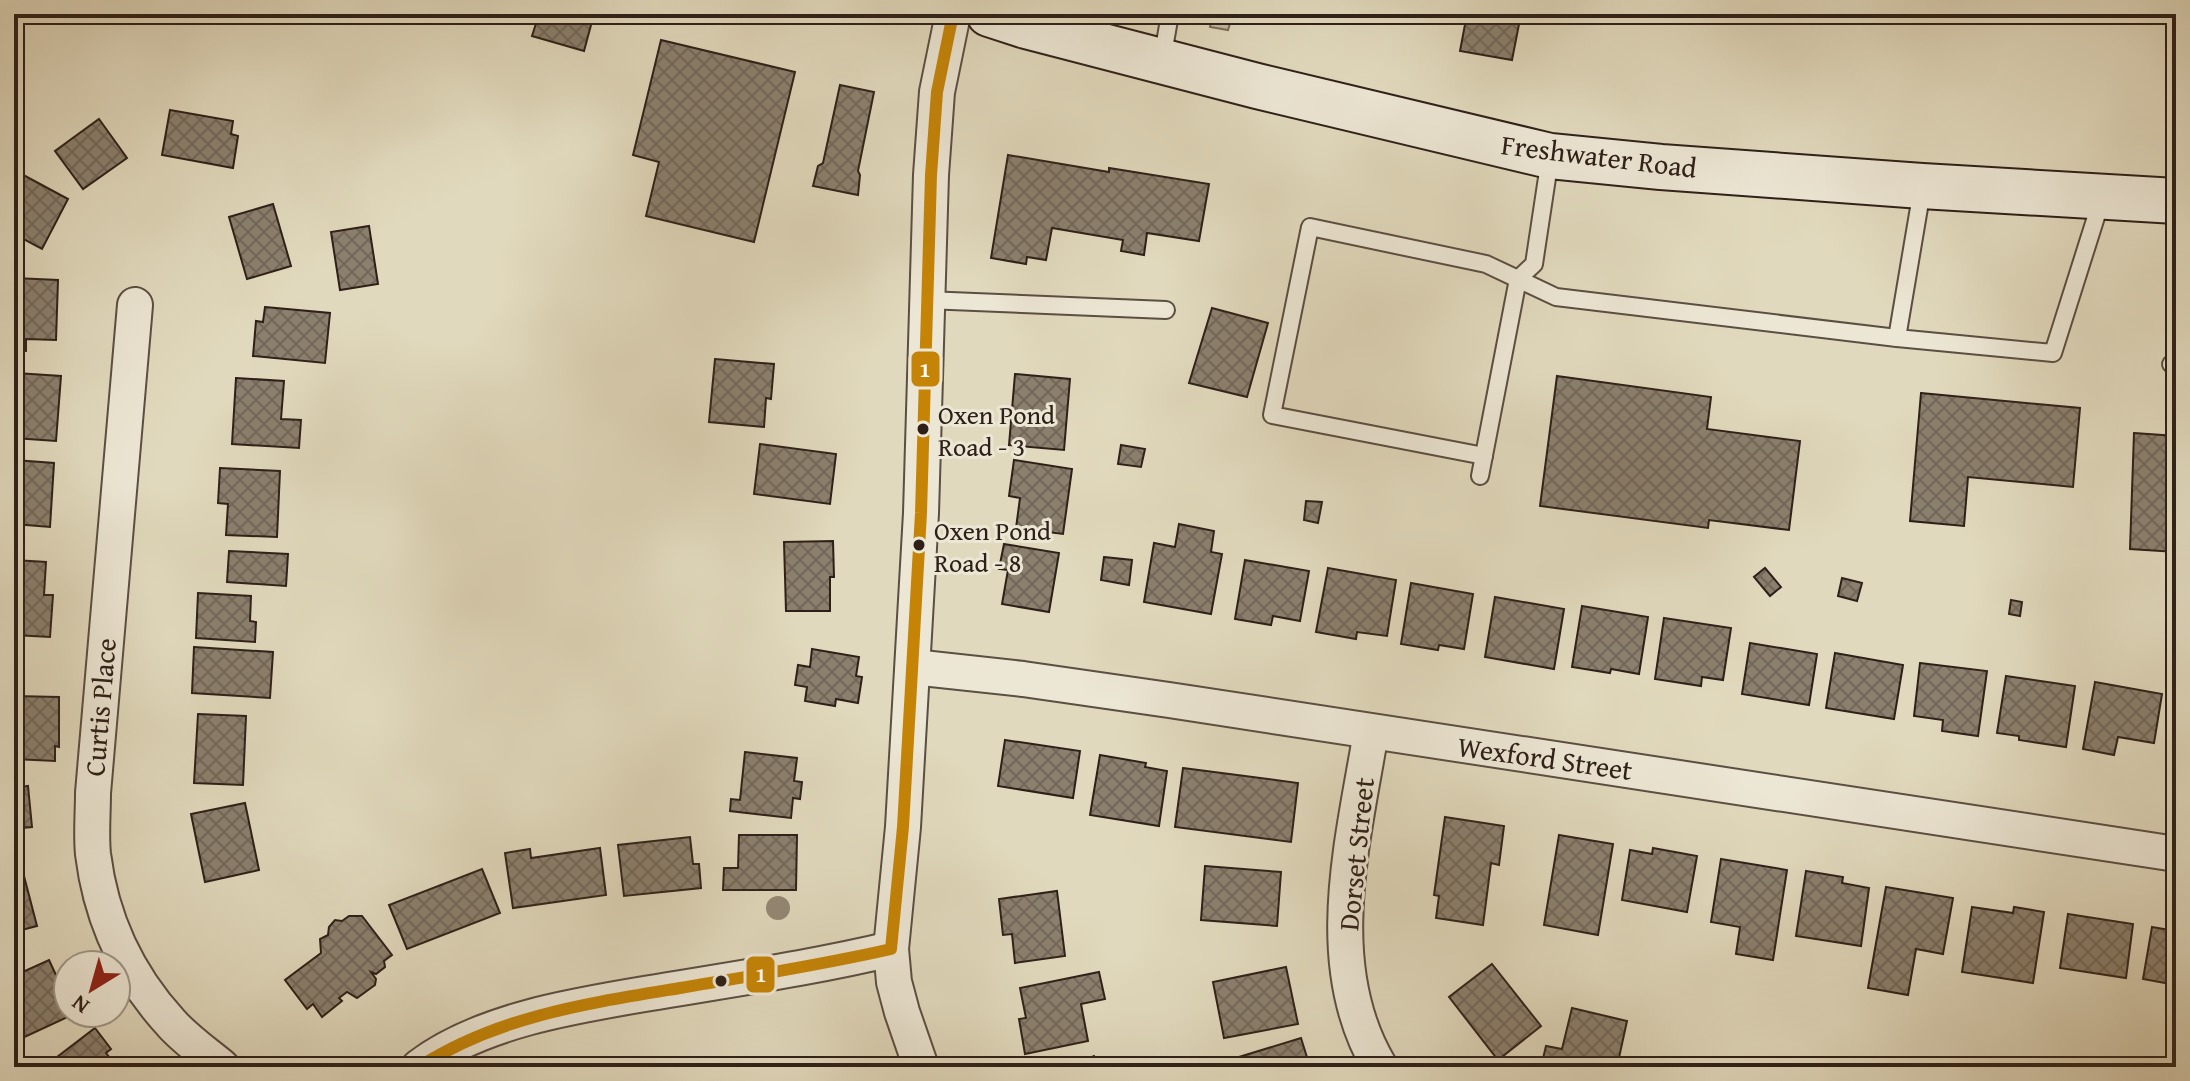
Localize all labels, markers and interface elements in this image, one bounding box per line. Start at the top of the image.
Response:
street label: Freshwater Road [1499,123,1699,188]
line badge: 1 [910,350,941,388]
text: 1 [919,353,931,385]
place label: Oxen Pond Road - 3 [938,395,1055,466]
marker: Oxen Pond Road - 3 [915,421,931,437]
place label: Oxen Pond Road - 8 [934,511,1051,582]
marker: Oxen Pond Road - 8 [911,537,927,553]
street label: Curtis Place [73,636,126,778]
street label: Wexford Street [1455,725,1635,790]
street label: Dorset Street [1327,775,1384,933]
north arrow [52,949,132,1029]
line badge: 1 [745,955,776,994]
text: 1 [755,958,767,990]
unlabelled marker [713,973,729,989]
text: N [64,988,95,1022]

